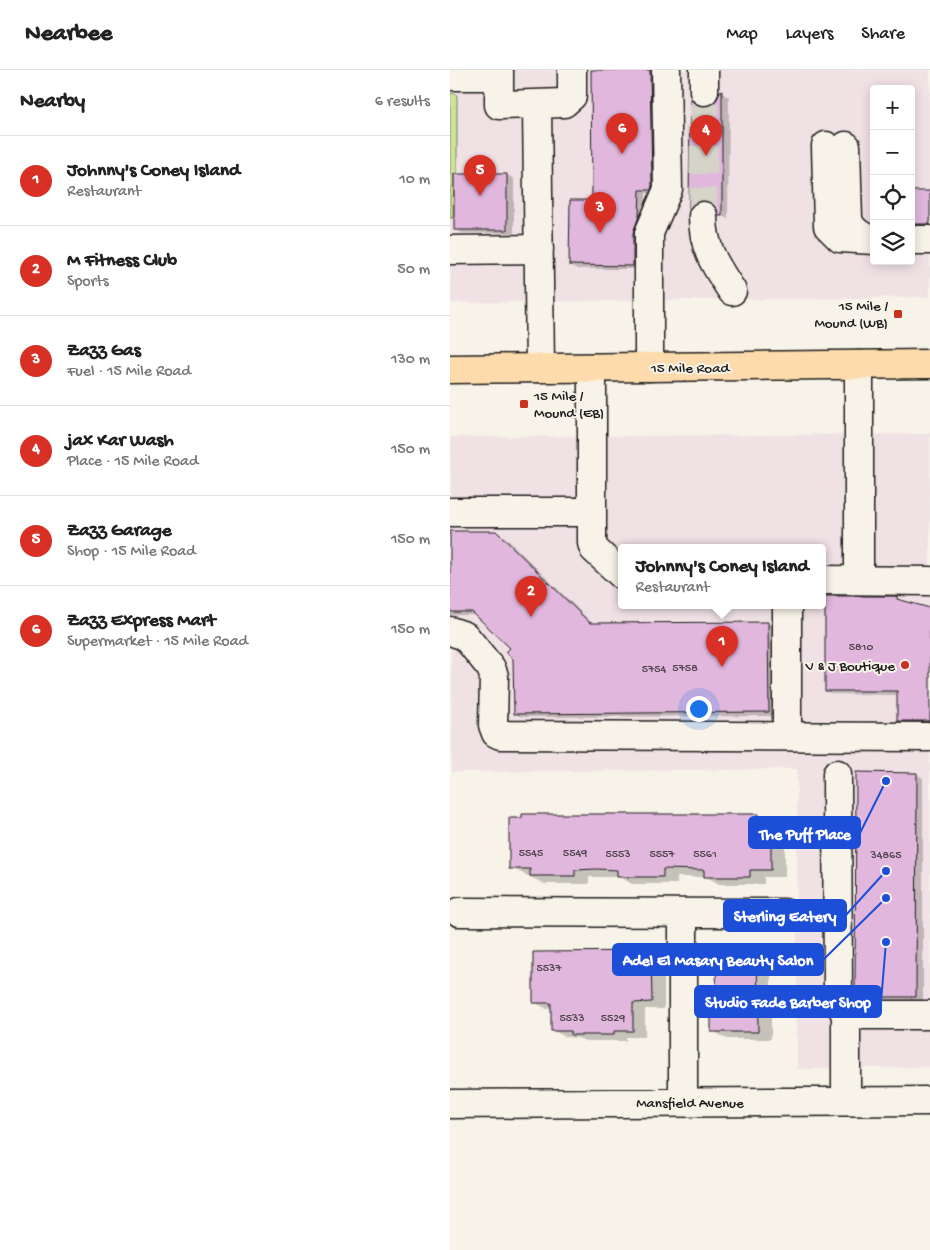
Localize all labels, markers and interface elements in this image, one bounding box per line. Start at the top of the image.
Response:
text: Nearbee [25,20,112,49]
text: Map [726,24,758,45]
text: Layers [786,24,833,45]
text: Share [861,24,905,45]
map controls [870,85,915,265]
button: + [870,85,915,130]
text: Nearby [20,90,85,115]
text: 6 results [375,93,430,112]
pin: 6 [606,113,638,154]
pin: 4 [690,115,722,156]
button: − [870,130,915,175]
pin: 5 [464,155,496,196]
text: Johnny's Coney Island [67,160,240,183]
text: 1 [33,171,39,190]
text: 10 m [399,171,430,190]
button: locate [870,175,915,220]
text: Restaurant [67,183,141,202]
pin: 3 [584,192,616,233]
button: layers [870,220,915,265]
text: M Fitness Club [67,250,177,273]
text: 2 [32,261,40,280]
text: 50 m [397,261,430,280]
text: Sports [67,273,109,292]
place label: 15 Mile / Mound (WB) [814,298,888,333]
marker: 15 Mile / Mound (WB) [892,308,904,320]
text: Zazz Gas [67,340,141,363]
text: 3 [32,351,40,370]
text: 130 m [391,351,430,370]
street label: 15 Mile Road [650,360,730,378]
text: Fuel · 15 Mile Road [67,363,191,382]
place label: 15 Mile / Mound (EB) [533,388,604,423]
marker: 15 Mile / Mound (EB) [518,398,530,410]
text: jax Kar Wash [67,430,174,453]
text: 4 [32,441,40,460]
text: 150 m [391,441,430,460]
text: Place · 15 Mile Road [67,453,198,472]
text: Zazz Garage [67,520,172,543]
text: 5 [32,531,40,550]
text: 150 m [391,531,430,550]
text: Shop · 15 Mile Road [67,543,196,562]
popup [618,544,826,609]
text: Johnny's Coney Island [635,556,809,579]
pin: 2 [515,576,547,617]
text: Restaurant [635,579,710,598]
text: Zazz Express Mart [67,610,216,633]
text: 6 [32,621,40,640]
text: 150 m [391,621,430,640]
pin: 1 [706,626,738,667]
text: Supermarket · 15 Mile Road [67,633,248,652]
house number: 5810 [849,641,873,655]
place label: V & J Boutique [805,658,895,676]
marker: V & J Boutique [899,659,911,671]
house number: 5758 [672,662,698,676]
house number: 5754 [642,663,667,677]
your location [686,696,712,722]
callout: The Puff Place [749,817,860,848]
text: The Puff Place [757,826,852,846]
house number: 5545 [519,847,543,861]
house number: 5549 [563,847,587,861]
house number: 5553 [605,848,631,862]
house number: 5557 [649,848,675,862]
house number: 5561 [693,848,717,862]
house number: 34865 [870,849,901,863]
callout: Sterling Eatery [724,900,846,931]
text: Sterling Eatery [734,909,836,928]
callout: Adel El Masary Beauty Salon [613,944,823,975]
text: Adel El Masary Beauty Salon [622,953,814,972]
house number: 5537 [536,962,562,976]
callout: Studio Fade Barber Shop [695,986,881,1017]
text: Studio Fade Barber Shop [705,995,871,1014]
house number: 5533 [559,1012,585,1026]
house number: 5529 [601,1012,625,1026]
street label: Mansfield Avenue [636,1095,744,1113]

